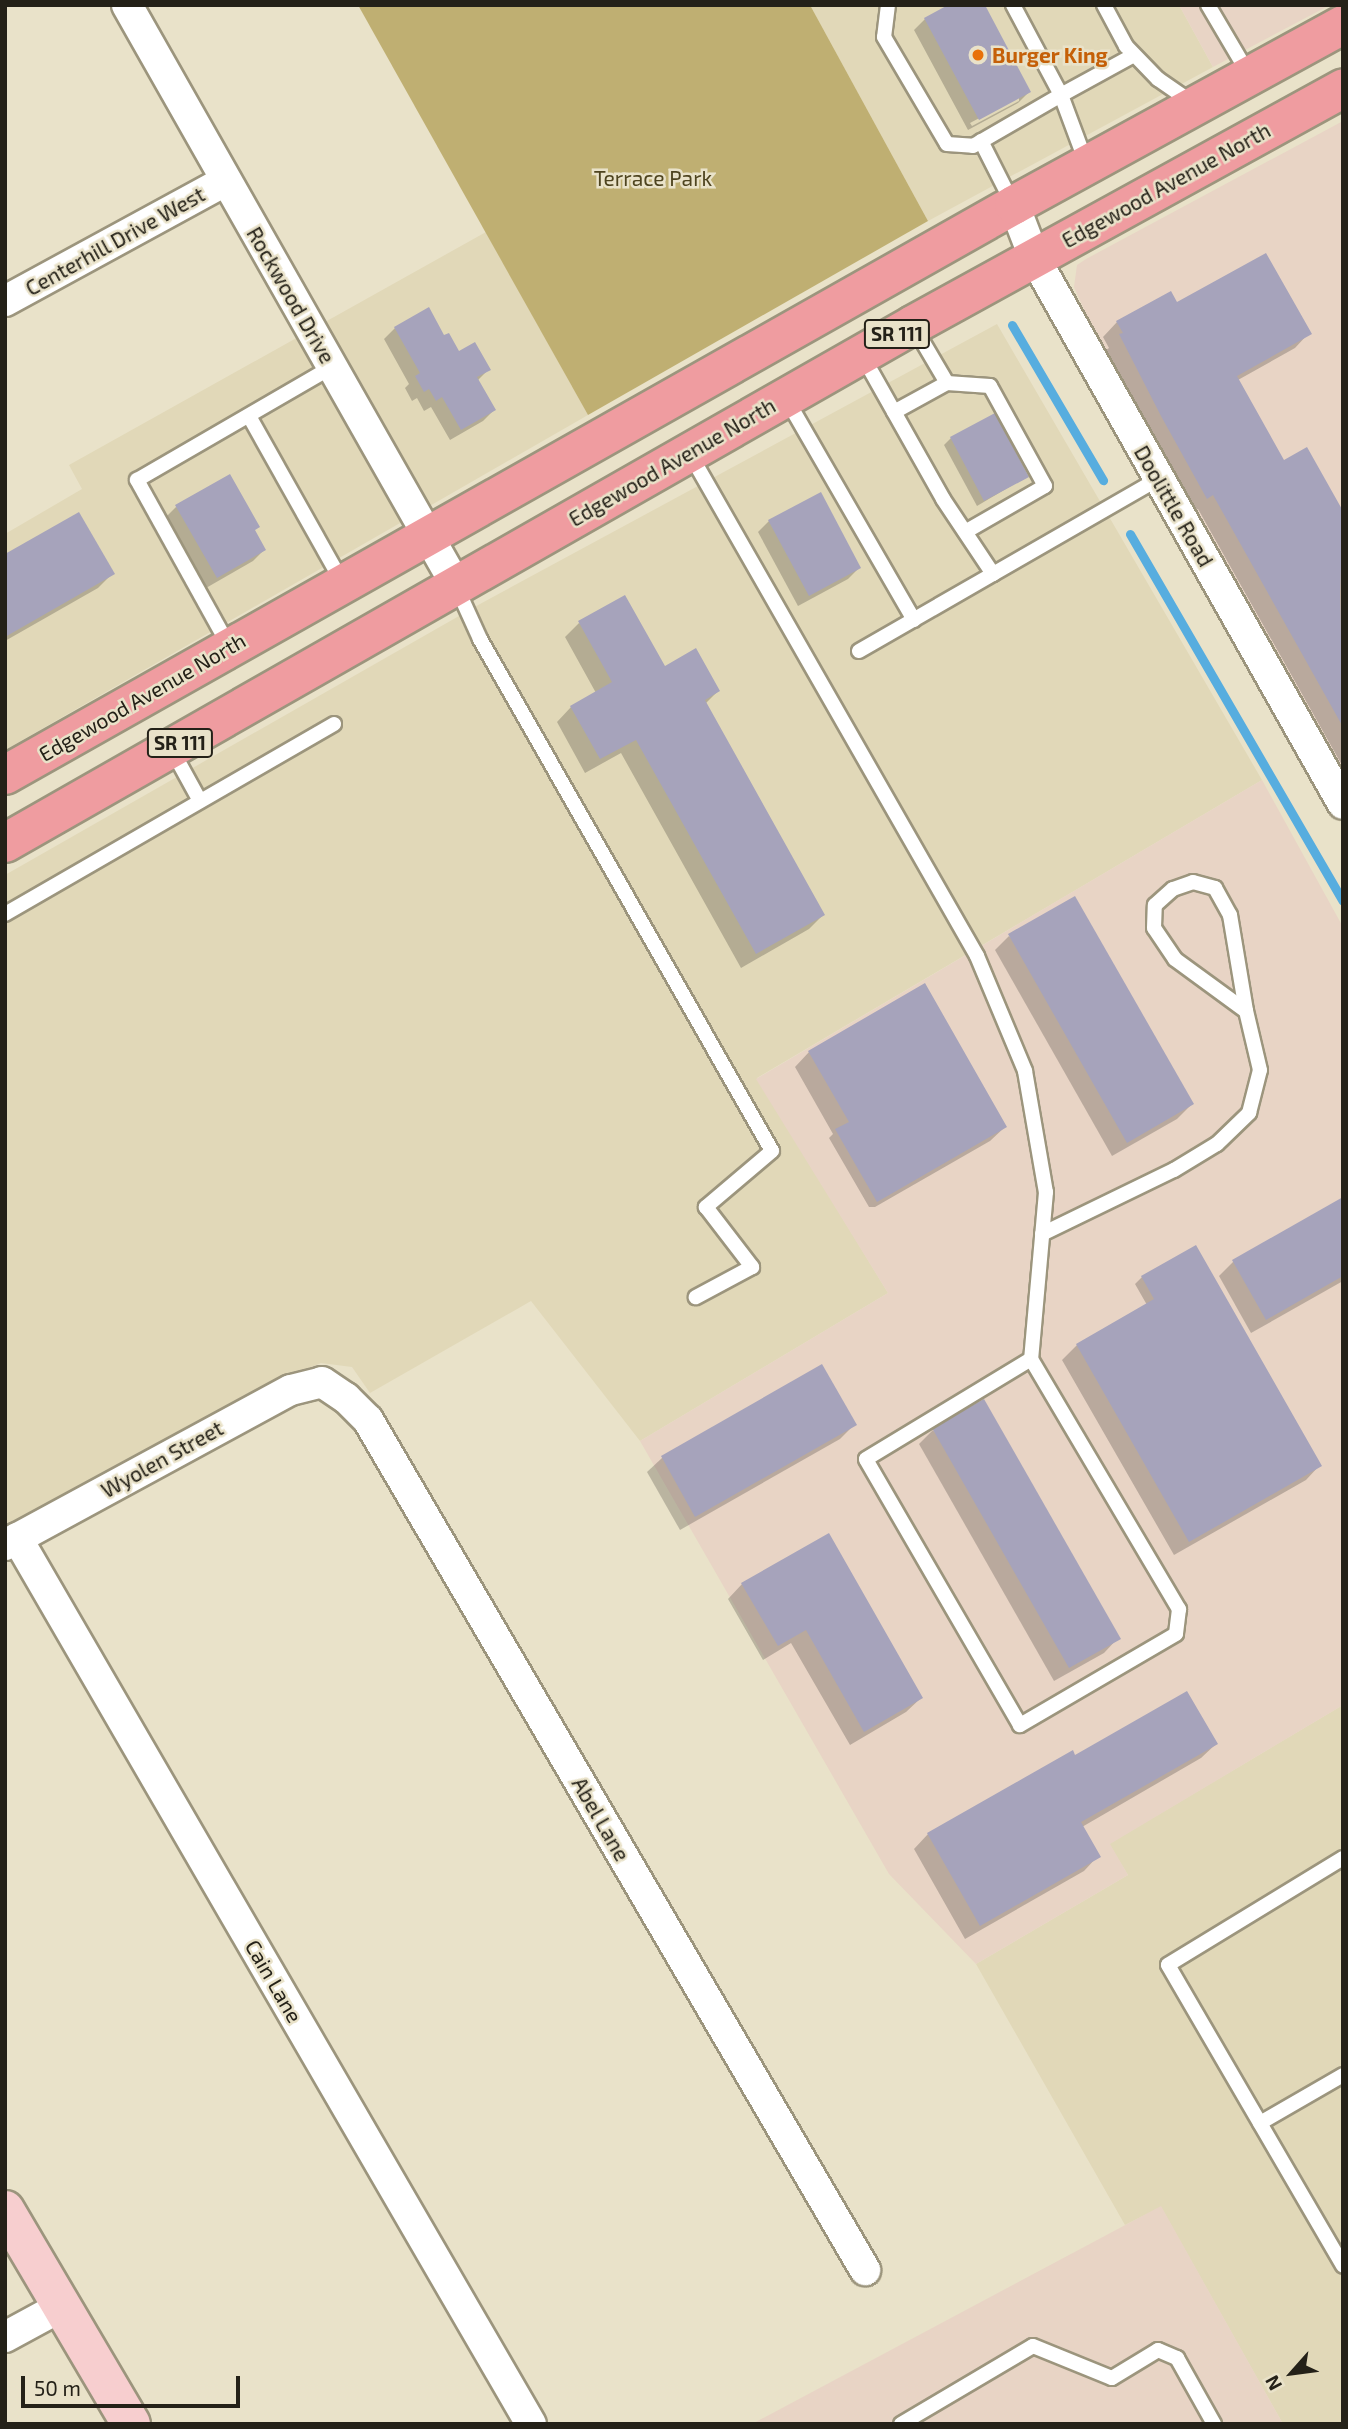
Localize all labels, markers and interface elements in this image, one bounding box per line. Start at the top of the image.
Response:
place label: Burger King [992,42,1108,68]
marker: Burger King [970,47,986,63]
street label: Edgewood Avenue North [1057,117,1275,253]
park label: Terrace Park [594,165,712,191]
street label: Centerhill Drive West [21,181,209,301]
street label: Rockwood Drive [242,222,340,368]
road number: SR 111 [864,318,930,350]
street label: Edgewood Avenue North [564,392,780,532]
street label: Doolittle Road [1129,441,1219,571]
street label: Edgewood Avenue North [34,627,250,767]
road number: SR 111 [147,728,213,758]
street label: Wyolen Street [97,1415,227,1503]
street label: Abel Lane [567,1772,635,1866]
street label: Cain Lane [240,1935,308,2027]
north arrow [1257,2338,1327,2408]
scale bar [24,2362,243,2406]
text: N [1260,2372,1286,2395]
text: 50 m [34,2375,81,2400]

